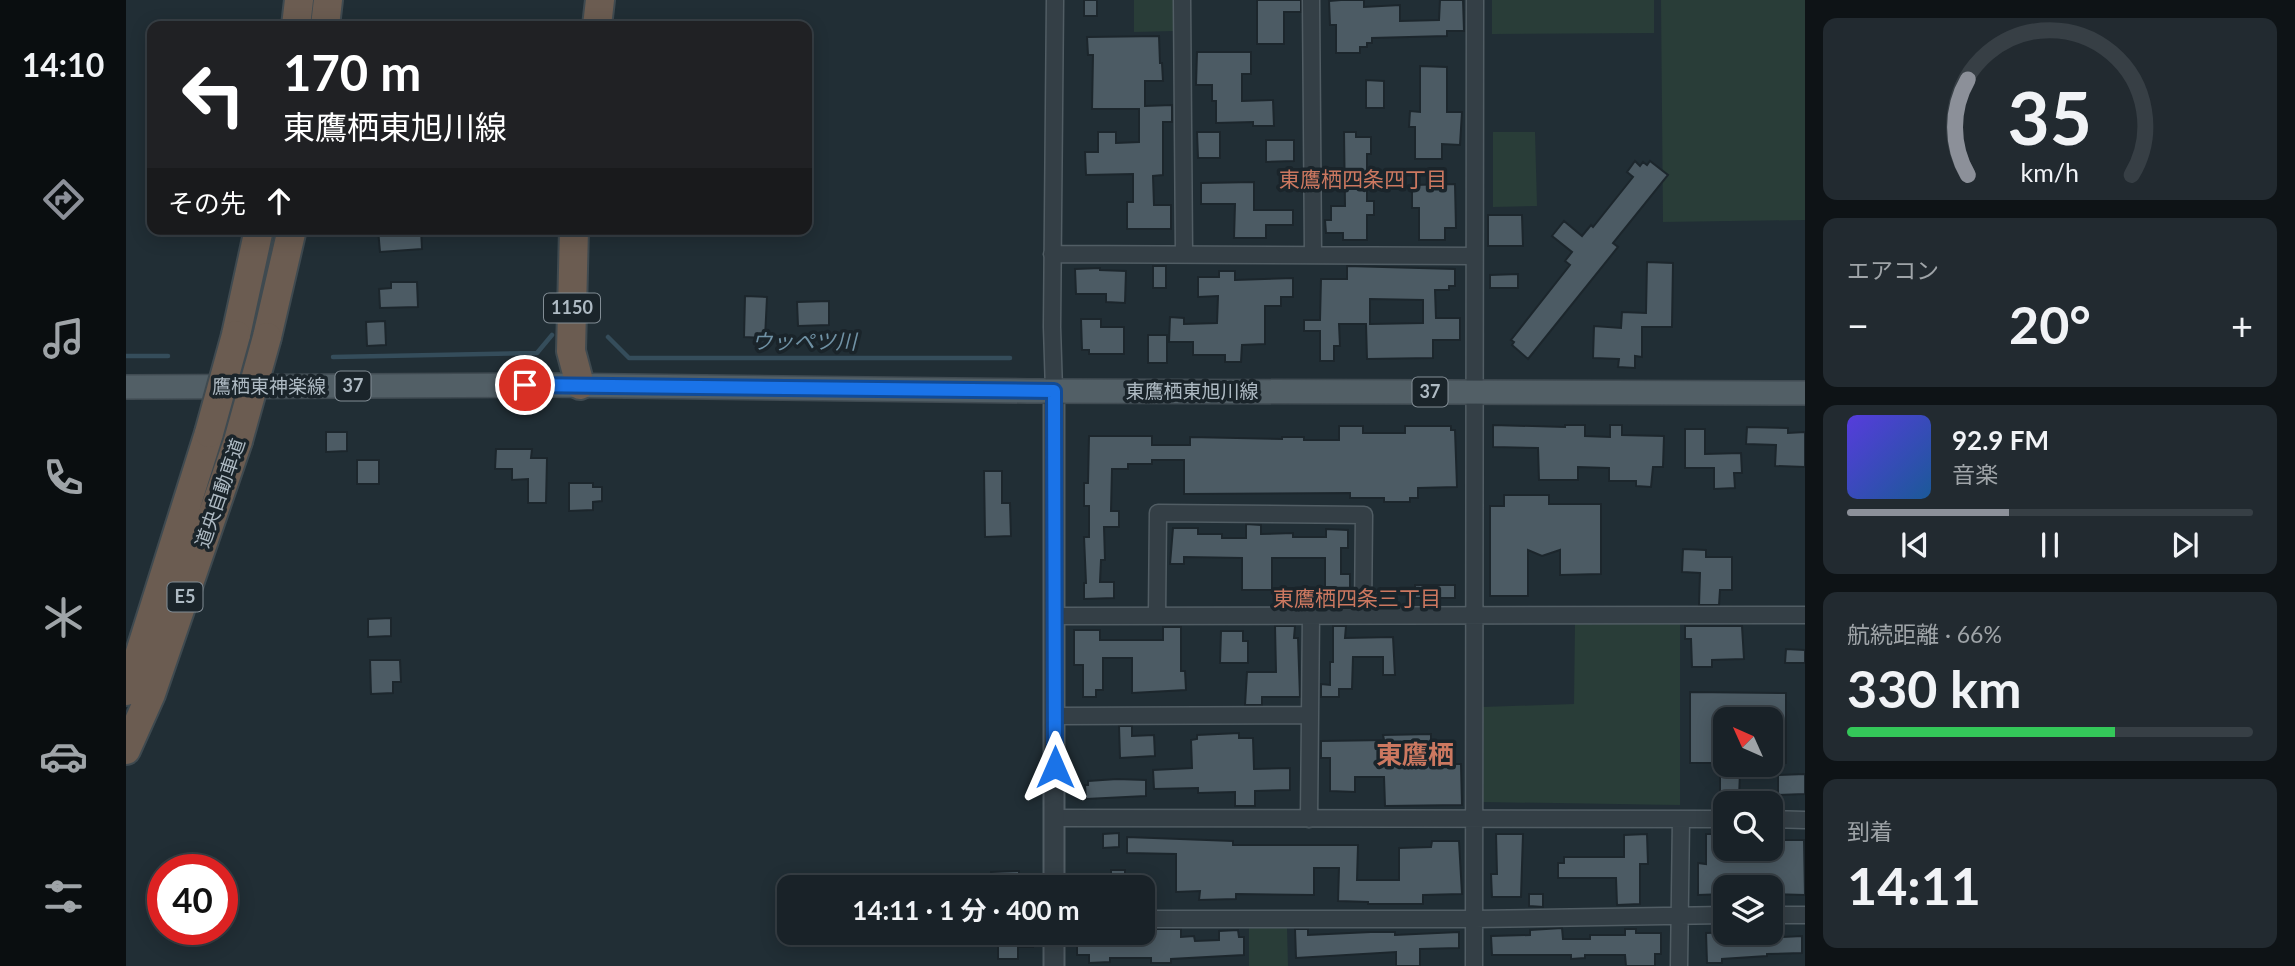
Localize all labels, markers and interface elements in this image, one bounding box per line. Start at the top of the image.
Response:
text: 170 m [283,43,421,101]
text: 14:10 [22,45,104,84]
icon: left [168,49,259,140]
text: 35 [2008,73,2092,161]
text: 東鷹栖東旭川線 [283,107,507,146]
text: km/h [2021,157,2079,187]
district label: 東鷹栖四条四丁目 [1279,166,1447,191]
icon: directions [39,175,88,224]
icon: ahead [260,182,298,220]
text: その先 [168,187,246,219]
text: エアコン [1847,256,1939,284]
text: 20° [2009,293,2091,355]
road number: 1150 [544,294,600,322]
text: − [1847,302,1869,348]
text: + [2231,302,2253,348]
icon: music [39,314,88,363]
water label: ウッペツ川 [752,328,858,353]
pin [495,355,555,415]
icon: arrive [506,366,544,404]
road number: 37 [336,372,370,400]
street label: 鷹栖東神楽線 [212,374,326,397]
road number: 37 [1412,378,1448,406]
street label: 東鷹栖東旭川線 [1125,379,1259,402]
text: 92.9 FM [1952,424,2049,456]
street label: 道央自動車道 [190,435,249,550]
icon: phone [39,453,88,502]
text: 音楽 [1952,460,1998,488]
icon: previous [1896,526,1934,564]
icon: pause [2031,526,2069,564]
icon: next [2166,526,2204,564]
road number: E5 [168,582,202,612]
district label: 東鷹栖四条三丁目 [1273,585,1441,610]
icon: climate [39,593,88,642]
text: 航続距離 · 66% [1847,620,2002,648]
text: 330 km [1847,657,2021,719]
north arrow [1713,707,1783,777]
map controls [1713,707,1783,945]
position arrow [1018,730,1092,804]
icon: car [39,732,88,781]
district label: 東鷹栖 [1376,738,1454,770]
button: search [1713,791,1783,861]
text: 到着 [1847,817,1893,845]
speed limit sign: 40 [147,854,238,945]
text: 14:11 [1847,854,1981,916]
icon: filters [39,872,88,921]
button: layers [1713,875,1783,945]
text: 14:11 · 1 分 · 400 m [852,894,1080,926]

